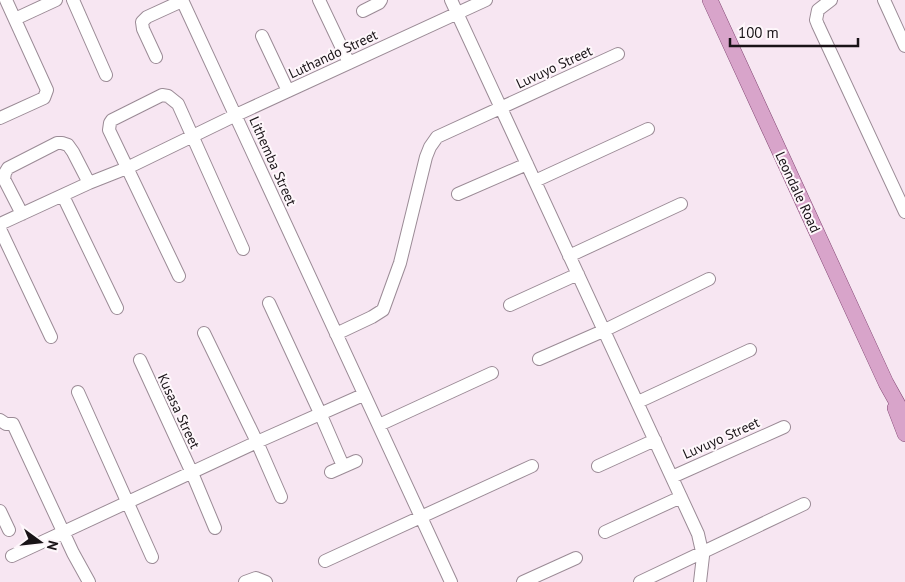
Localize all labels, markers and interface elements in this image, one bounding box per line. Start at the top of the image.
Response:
scale bar [730,15,858,47]
text: 100 m [738,23,779,42]
street label: Luthando Street [286,25,381,82]
street label: Luvuyo Street [513,41,595,93]
street label: Lithemba Street [245,114,301,209]
street label: Leondale Road [771,149,825,235]
street label: Kusasa Street [154,371,204,452]
street label: Luvuyo Street [680,413,762,463]
north arrow [15,517,65,567]
text: N [43,539,62,552]

